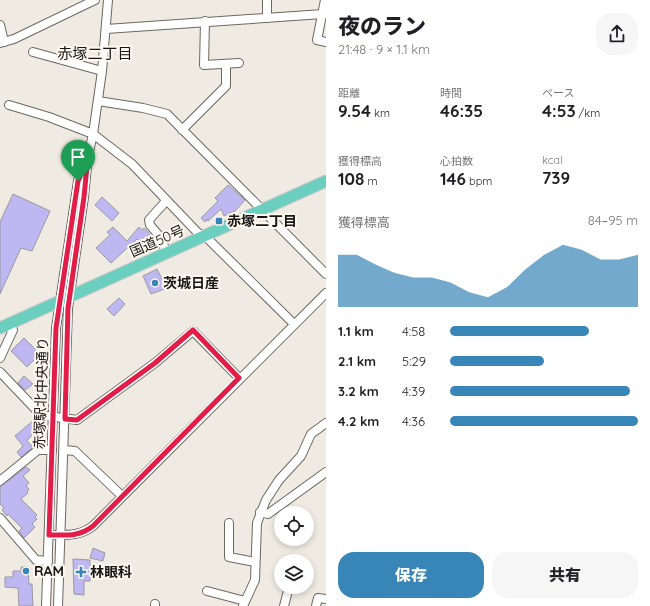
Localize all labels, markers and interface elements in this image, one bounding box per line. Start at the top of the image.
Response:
text: 夜のラン [338,12,426,40]
button: share [596,13,638,55]
text: 21:48 · 9 × 1.1 km [338,41,430,57]
district label: 赤塚二丁目 [57,44,133,63]
text: 距離 [338,86,360,100]
text: 時間 [440,86,462,100]
text: ペース [542,86,574,100]
text: 9.54 [338,100,371,121]
text: 46:35 [440,100,483,121]
text: 4:53 [542,100,576,121]
text: km [371,106,390,120]
text: /km [576,106,600,120]
pin [61,140,95,181]
icon: arrive [67,146,89,168]
text: kcal [542,153,563,167]
text: 獲得標高 [338,154,382,168]
text: 心拍数 [440,154,473,168]
text: 739 [542,167,570,188]
text: 108 [338,168,364,189]
text: 146 [440,168,466,189]
text: m [364,174,377,188]
text: bpm [466,174,492,188]
place label: 赤塚二丁目 [227,212,297,230]
text: 84–95 m [588,212,638,228]
text: 獲得標高 [338,214,390,230]
marker: 赤塚二丁目 [214,216,224,226]
street label: 国道50号 [127,221,187,261]
place label: 茨城日産 [163,274,219,292]
marker: 茨城日産 [150,278,160,288]
text: 1.1 km [338,323,374,339]
text: 4:58 [402,323,425,339]
street label: 赤塚駅北中央通り [30,337,52,449]
text: 2.1 km [338,353,376,369]
text: 5:29 [402,353,426,369]
text: 3.2 km [338,383,379,399]
text: 4:39 [402,383,425,399]
text: 4.2 km [338,413,379,429]
text: 4:36 [402,413,425,429]
map controls [274,506,314,594]
button: locate [274,506,314,546]
button: 保存 [338,552,484,598]
button: 共有 [492,552,638,598]
button: layers [274,554,314,594]
place label: RAM [34,562,64,580]
place label: 林眼科 [90,563,132,581]
marker: RAM [21,566,31,576]
marker: 林眼科 [75,566,87,578]

